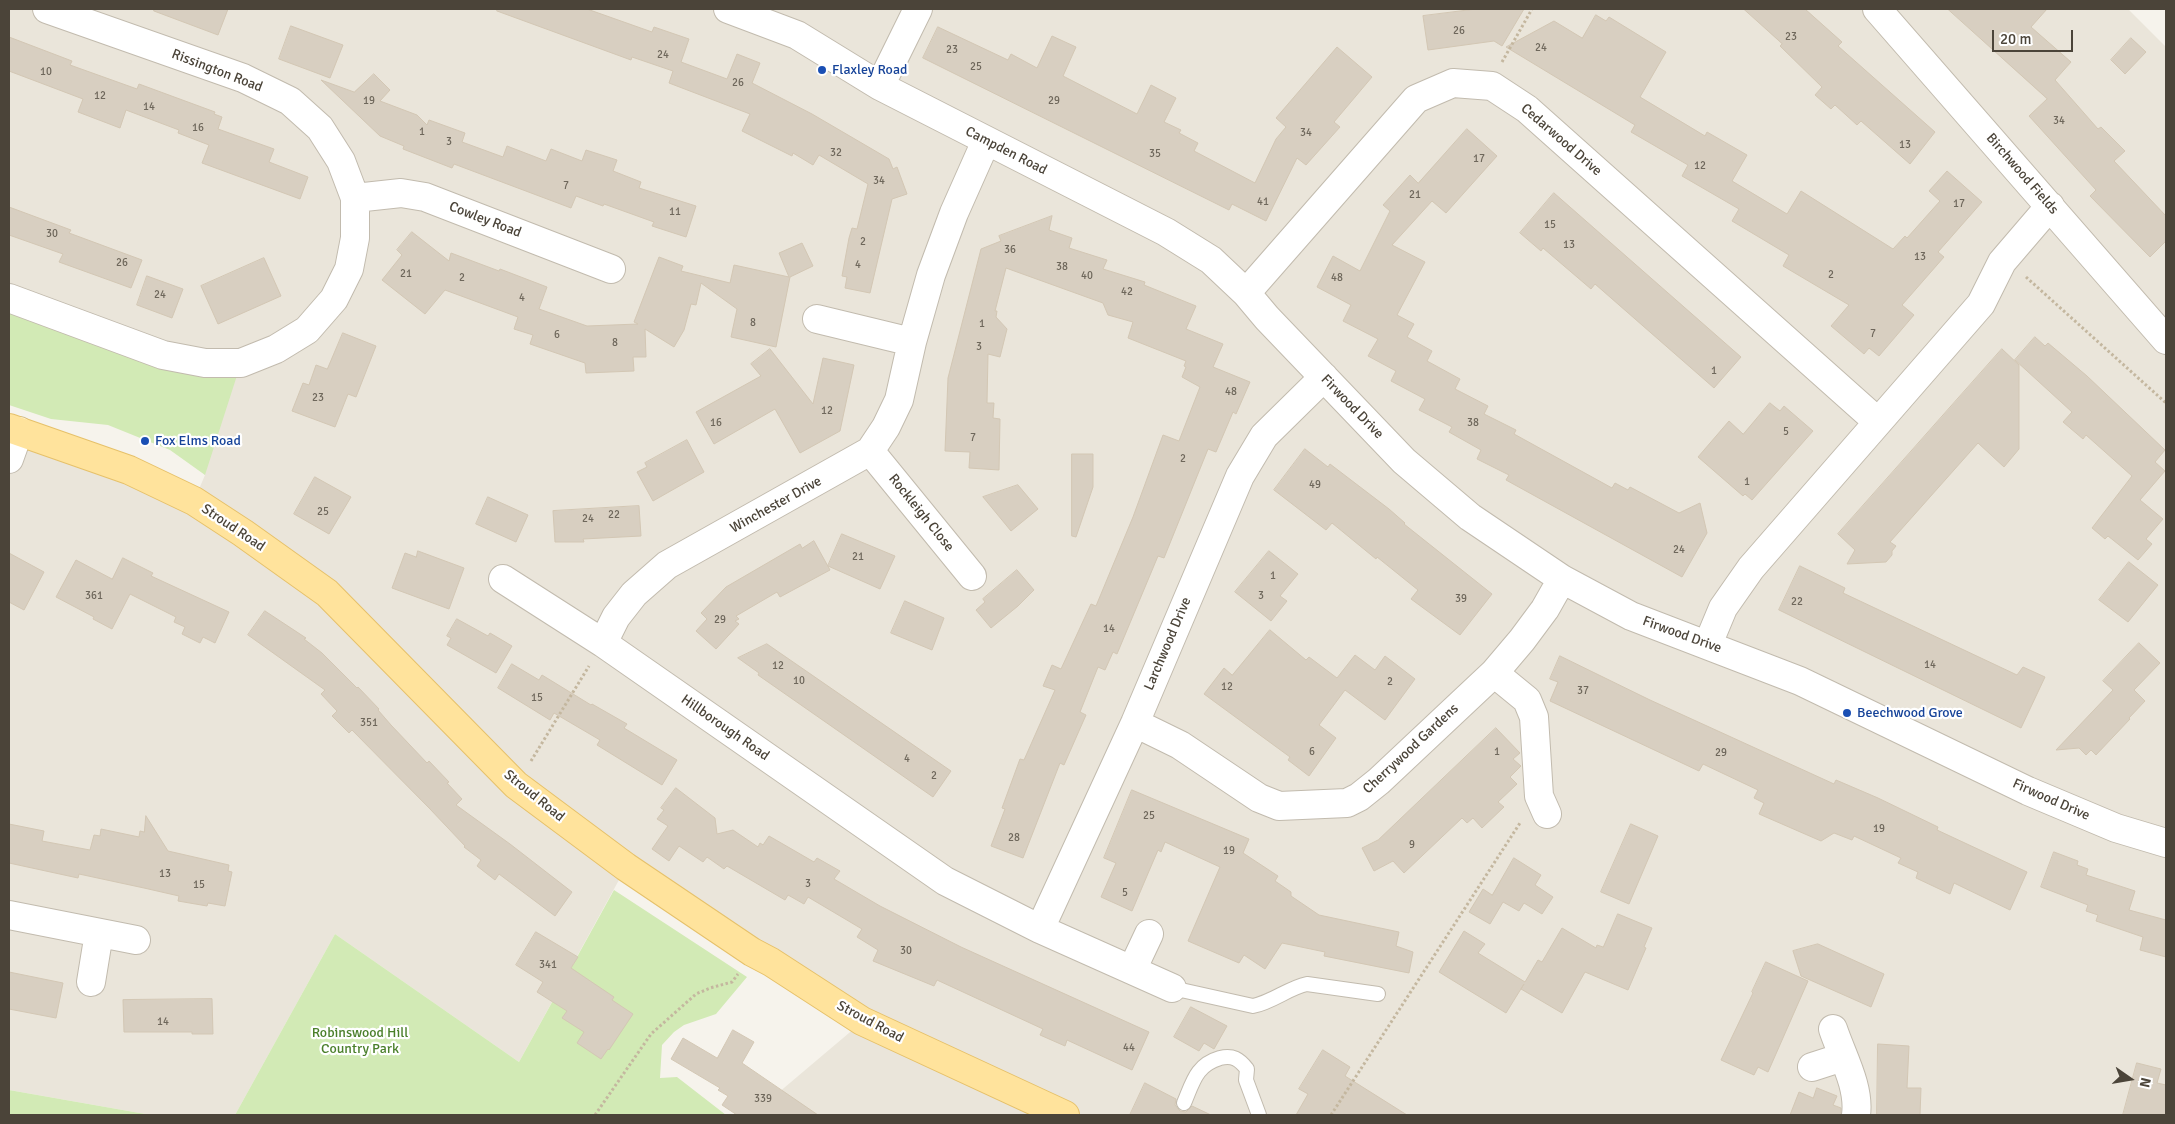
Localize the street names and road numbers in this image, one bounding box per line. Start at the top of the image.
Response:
street label: Rissington Road [169,46,265,96]
street label: Cedarwood Drive [1517,100,1605,180]
street label: Campden Road [962,123,1050,179]
street label: Birchwood Fields [1982,130,2062,218]
street label: Cowley Road [447,199,523,241]
street label: Firwood Drive [1317,371,1387,443]
street label: Rockleigh Close [885,471,957,555]
street label: Winchester Drive [727,473,825,537]
street label: Stroud Road [198,501,268,555]
street label: Larchwood Drive [1141,595,1195,693]
street label: Firwood Drive [1640,613,1724,657]
street label: Hillborough Road [678,691,772,765]
street label: Cherrywood Gardens [1360,700,1462,798]
street label: Stroud Road [500,767,568,825]
street label: Firwood Drive [2010,775,2092,825]
street label: Stroud Road [834,997,906,1047]

